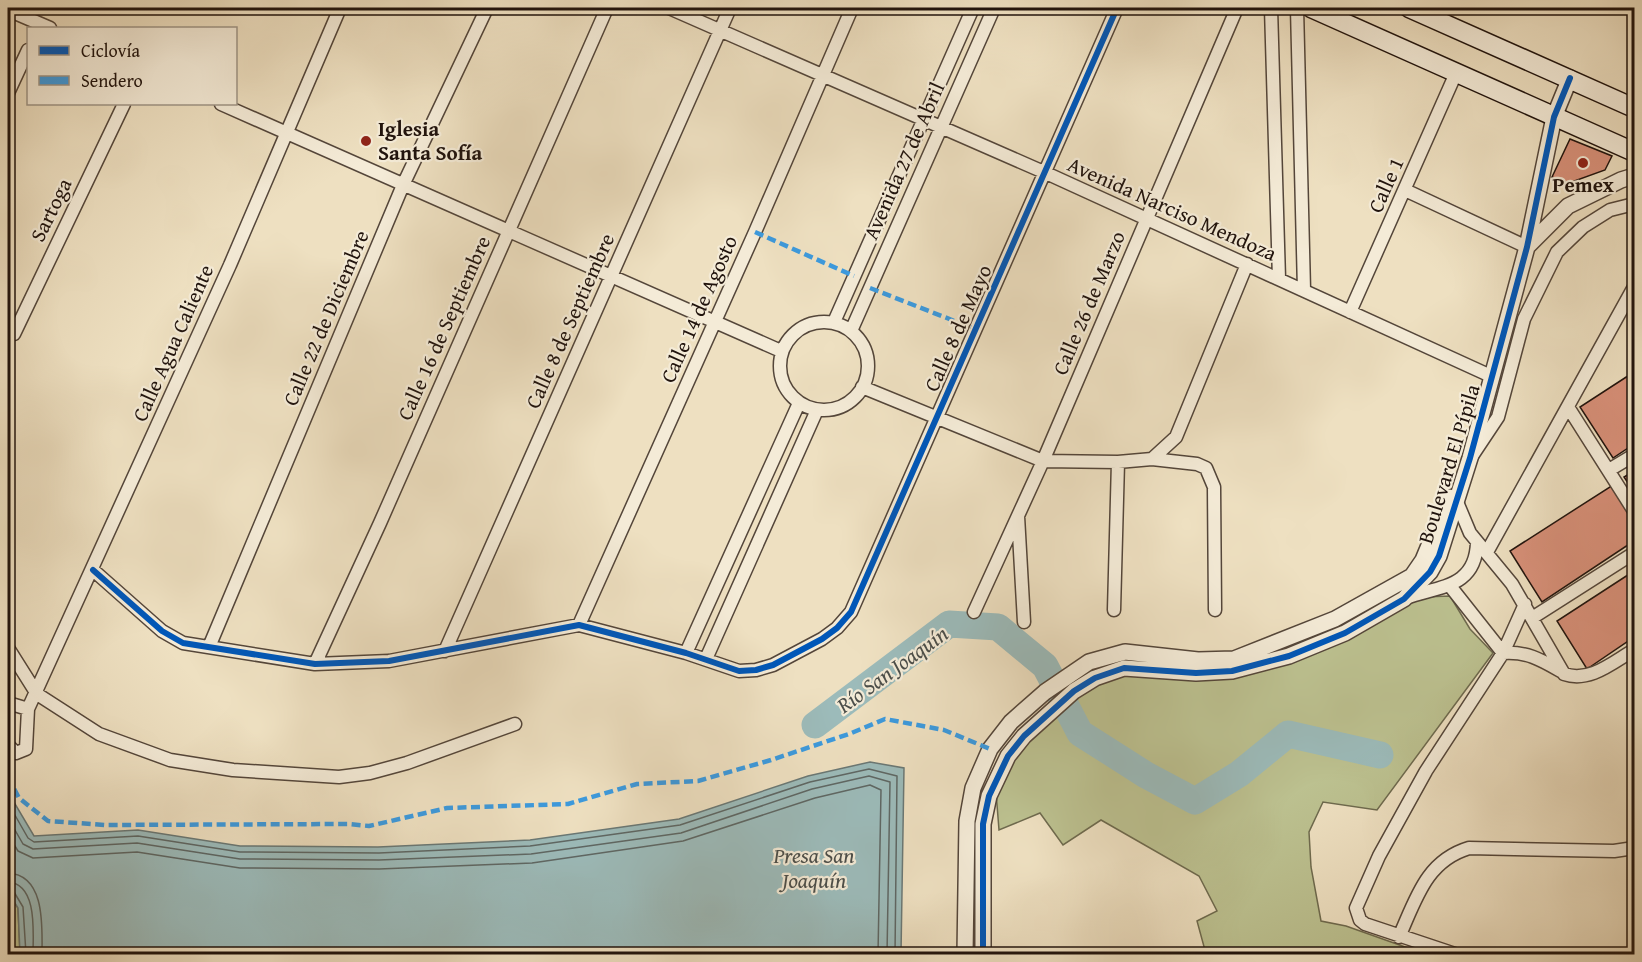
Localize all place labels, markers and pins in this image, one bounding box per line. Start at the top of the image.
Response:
place label: Iglesia Santa Sofía [378,113,483,168]
marker: Iglesia Santa Sofía [359,134,373,148]
marker: Pemex [1576,156,1590,170]
place label: Pemex [1552,169,1614,200]

